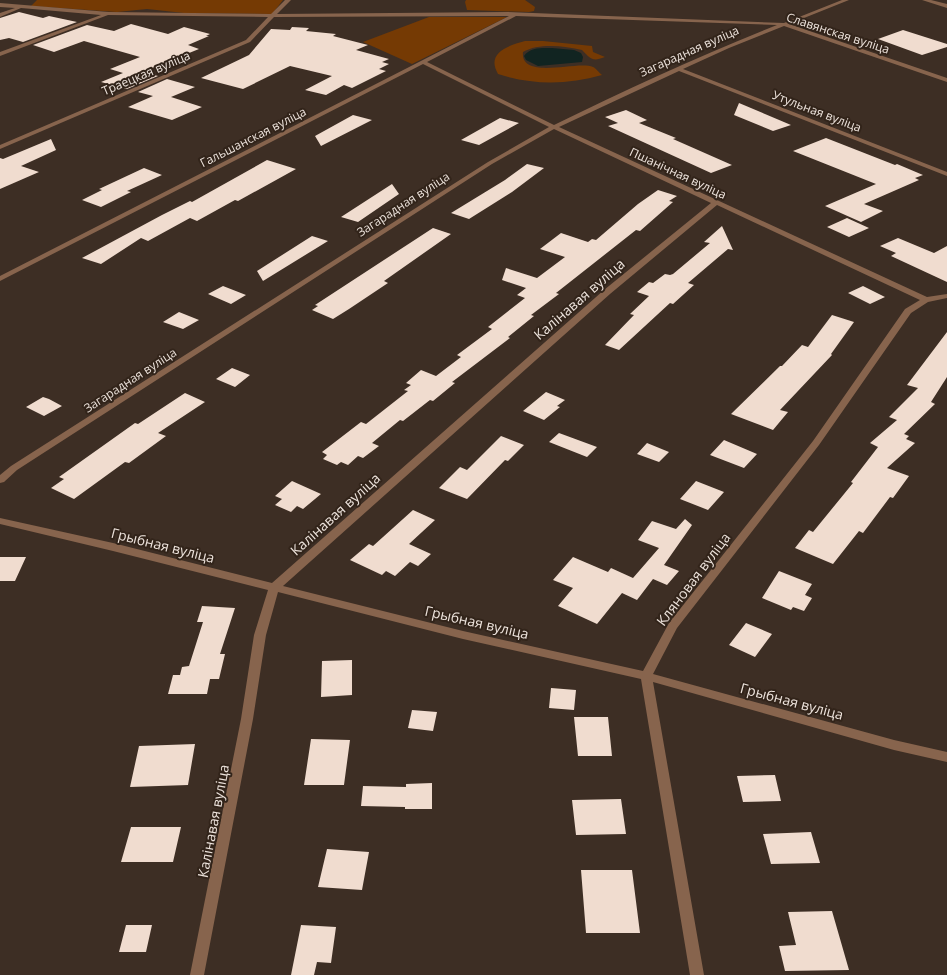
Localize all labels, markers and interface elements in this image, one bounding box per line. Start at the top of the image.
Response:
street label: Славянская вуліца [784,8,892,58]
street label: Загарадная вуліца [636,21,742,81]
street label: Траецкая вуліца [99,47,193,99]
street label: Утульная вуліца [770,86,864,136]
street label: Гальшанская вуліца [197,103,309,171]
street label: Пшанічная вуліца [627,143,729,203]
street label: Загарадная вуліца [353,168,453,240]
street label: Калінавая вуліца [529,254,629,344]
street label: Загарадная вуліца [80,344,180,416]
street label: Калінавая вуліца [286,469,384,559]
street label: Грыбная вуліца [109,523,217,567]
street label: Кляновая вуліца [652,529,734,629]
street label: Грыбная вуліца [423,601,531,643]
street label: Грыбная вуліца [738,678,846,724]
street label: Калінавая вуліца [193,763,233,879]

